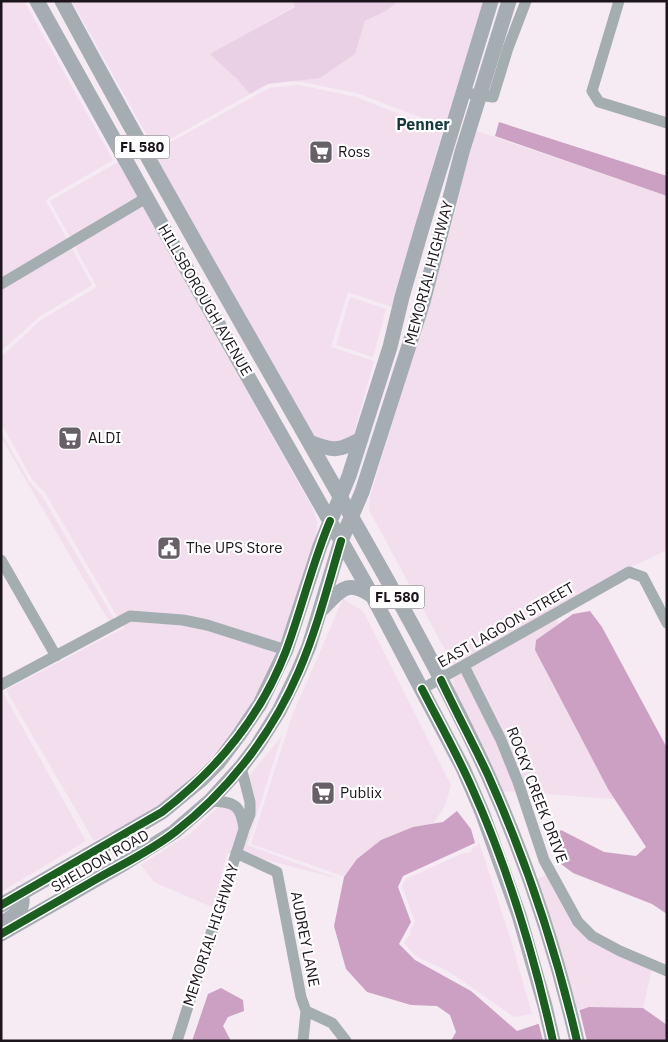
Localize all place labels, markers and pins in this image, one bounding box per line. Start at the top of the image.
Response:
supermarket icon: Ross [308,139,334,165]
place label: Ross [338,142,370,161]
supermarket icon: ALDI [57,425,83,451]
place label: ALDI [88,428,121,447]
public building icon: The UPS Store [156,535,182,561]
place label: The UPS Store [186,538,282,557]
supermarket icon: Publix [310,780,336,806]
place label: Publix [340,783,382,802]

